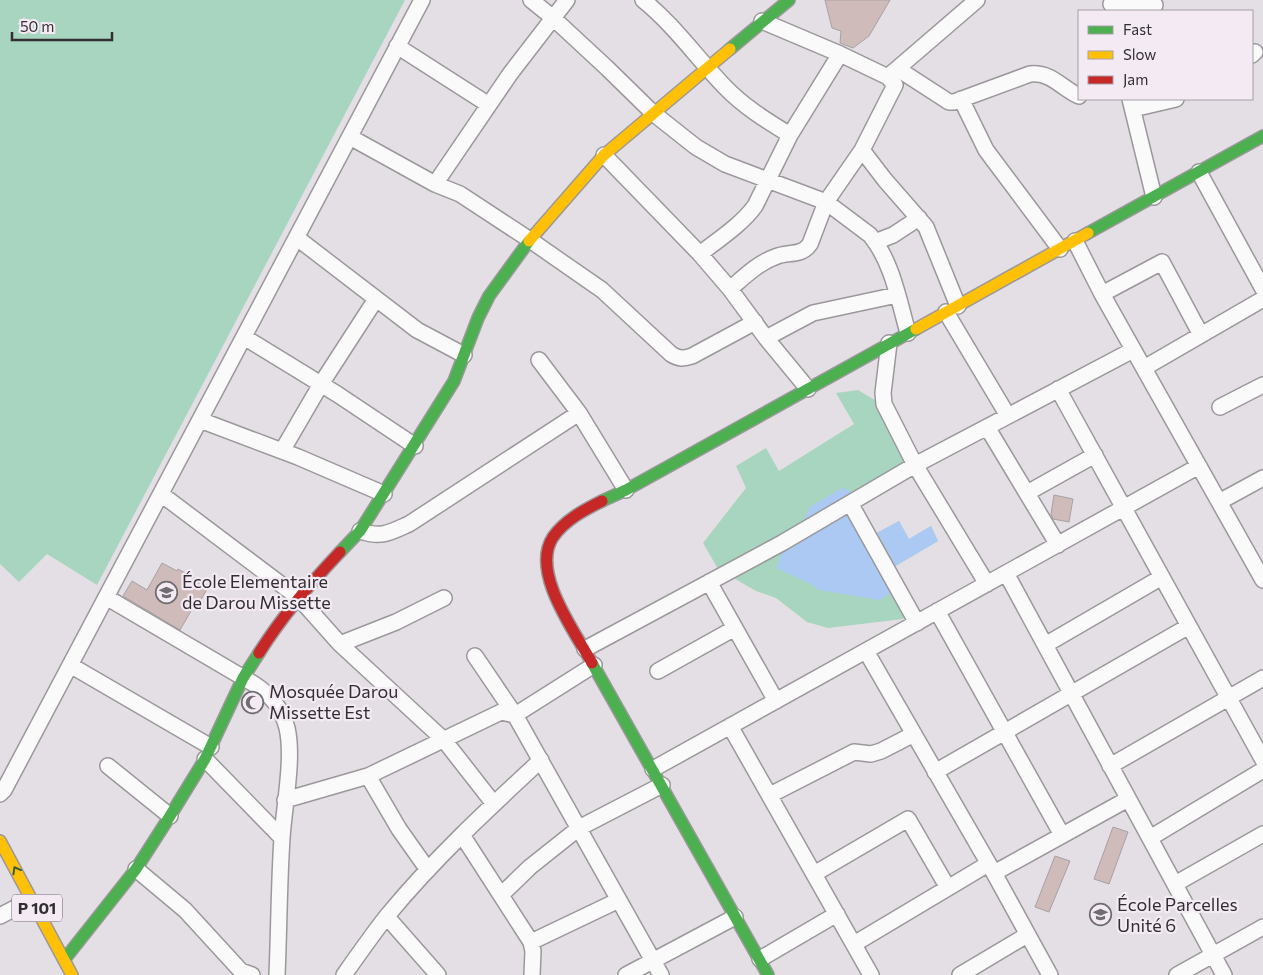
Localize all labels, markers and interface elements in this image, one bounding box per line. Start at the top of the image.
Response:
scale bar [12,10,112,42]
legend [1078,10,1253,100]
text: 50 m [20,17,54,35]
text: Fast [1123,20,1152,38]
text: Slow [1123,45,1156,63]
text: Jam [1123,70,1148,88]
place label: École Elementaire de Darou Missette [182,570,331,613]
school or university icon: École Elementaire de Darou Missette [154,580,178,604]
place label: Mosquée Darou Missette Est [269,680,398,723]
mosque icon: Mosquée Darou Missette Est [241,690,265,714]
one-way arrow [13,866,23,875]
place label: École Parcelles Unité 6 [1117,893,1238,936]
road number: P 101 [12,894,62,921]
school or university icon: École Parcelles Unité 6 [1089,903,1113,927]

